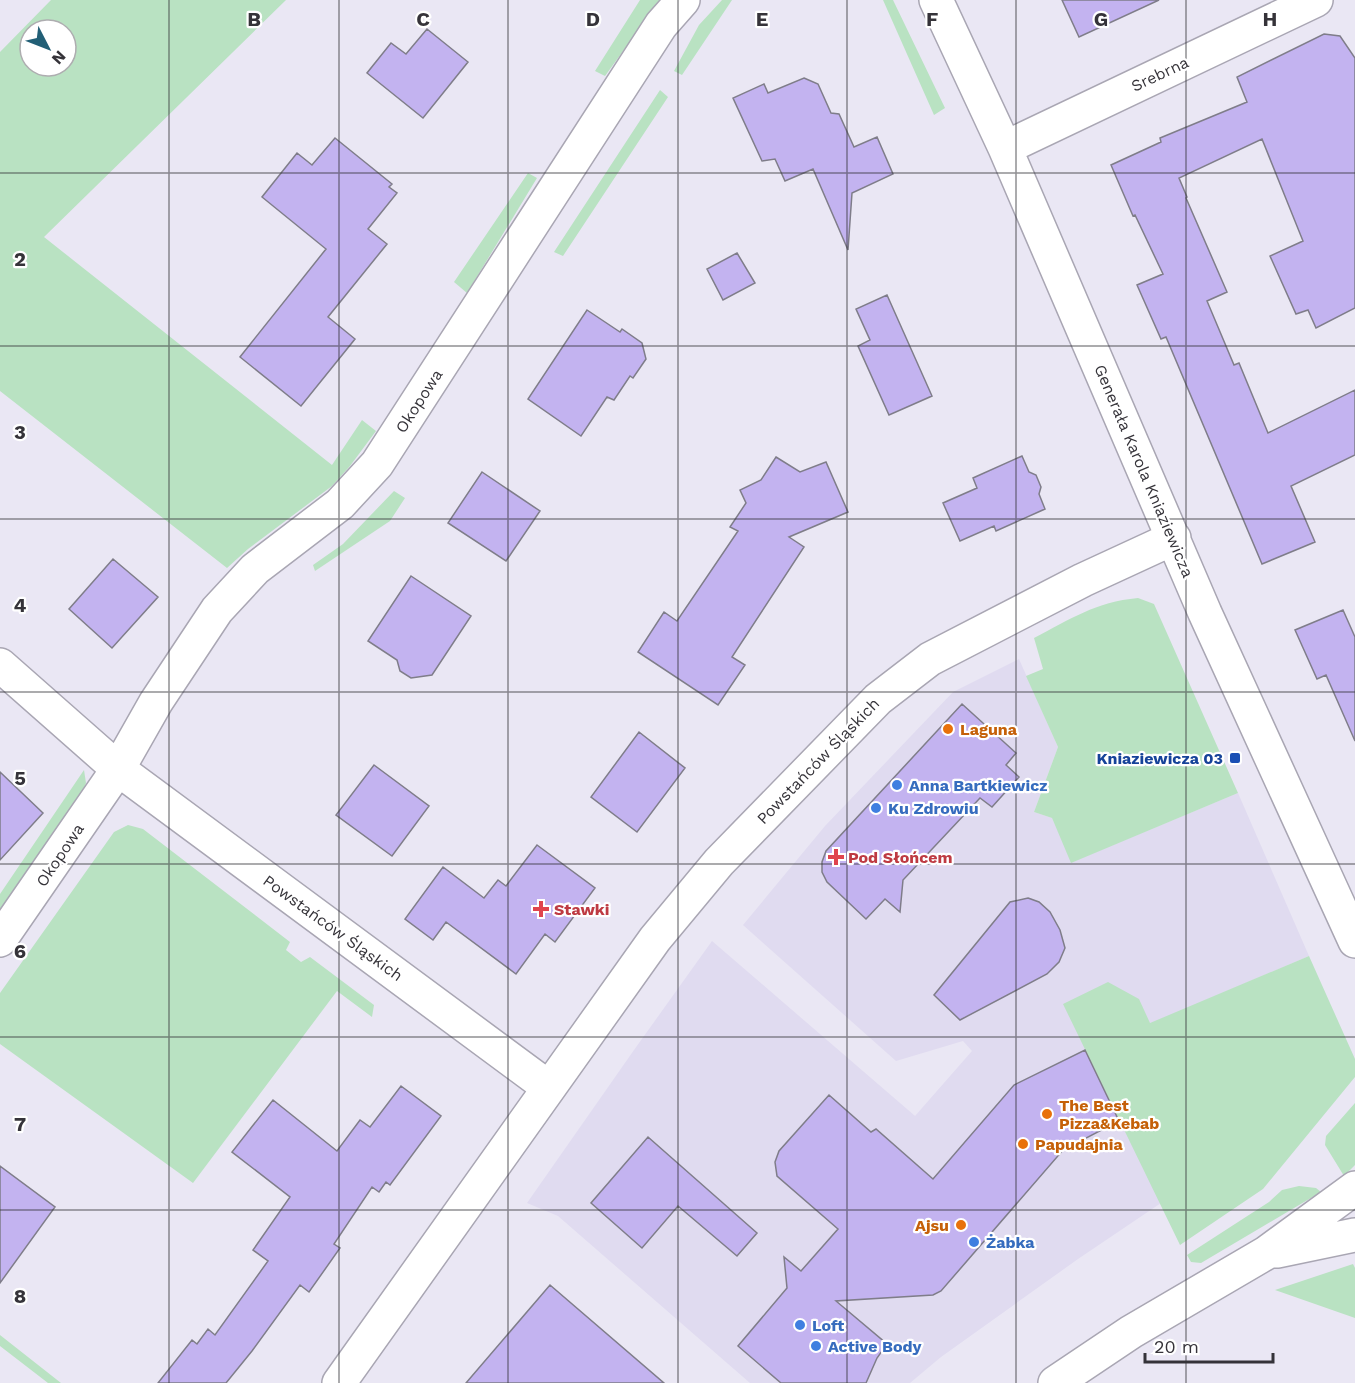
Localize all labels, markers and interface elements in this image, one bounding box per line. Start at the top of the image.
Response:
text: B [247,7,261,31]
text: C [416,7,430,31]
text: D [586,7,600,31]
text: E [756,7,768,31]
text: F [926,7,938,31]
text: G [1094,7,1108,31]
text: H [1263,7,1277,31]
north arrow [18,18,78,78]
text: N [48,47,70,68]
street label: Srebrna [1128,52,1192,96]
text: 2 [14,247,26,271]
street label: Generała Karola Kniaziewicza [1090,362,1198,580]
street label: Okopowa [391,366,447,436]
text: 3 [14,420,26,444]
text: 4 [14,593,27,617]
street label: Powstańców Śląskich [753,694,883,828]
place label: Laguna [960,720,1018,739]
marker: Laguna [941,722,955,736]
place label: Kniaziewicza 03 [1096,749,1223,768]
marker: Kniaziewicza 03 [1228,751,1242,765]
text: 5 [14,766,26,790]
place label: Anna Bartkiewicz [909,776,1047,795]
marker: Anna Bartkiewicz [890,778,904,792]
place label: Ku Zdrowiu [888,799,979,818]
marker: Ku Zdrowiu [869,801,883,815]
street label: Okopowa [32,820,88,890]
place label: Pod Słońcem [848,848,953,867]
marker: Pod Słońcem [829,850,843,864]
street label: Powstańców Śląskich [260,871,406,985]
marker: Stawki [532,900,550,918]
place label: Stawki [554,900,609,919]
text: 6 [14,939,26,963]
place label: The Best Pizza&Kebab [1059,1096,1159,1133]
marker: The Best Pizza&Kebab [1040,1107,1054,1121]
text: 7 [14,1112,26,1136]
place label: Papudajnia [1035,1135,1123,1154]
marker: Papudajnia [1016,1137,1030,1151]
place label: Ajsu [915,1216,949,1235]
marker: Ajsu [954,1218,968,1232]
place label: Żabka [986,1233,1035,1252]
marker: Żabka [967,1235,981,1249]
text: 8 [14,1284,26,1308]
place label: Loft [812,1316,844,1335]
marker: Loft [793,1318,807,1332]
scale bar [1145,1326,1272,1364]
text: 20 m [1154,1336,1199,1357]
place label: Active Body [828,1337,923,1356]
marker: Active Body [809,1339,823,1353]

